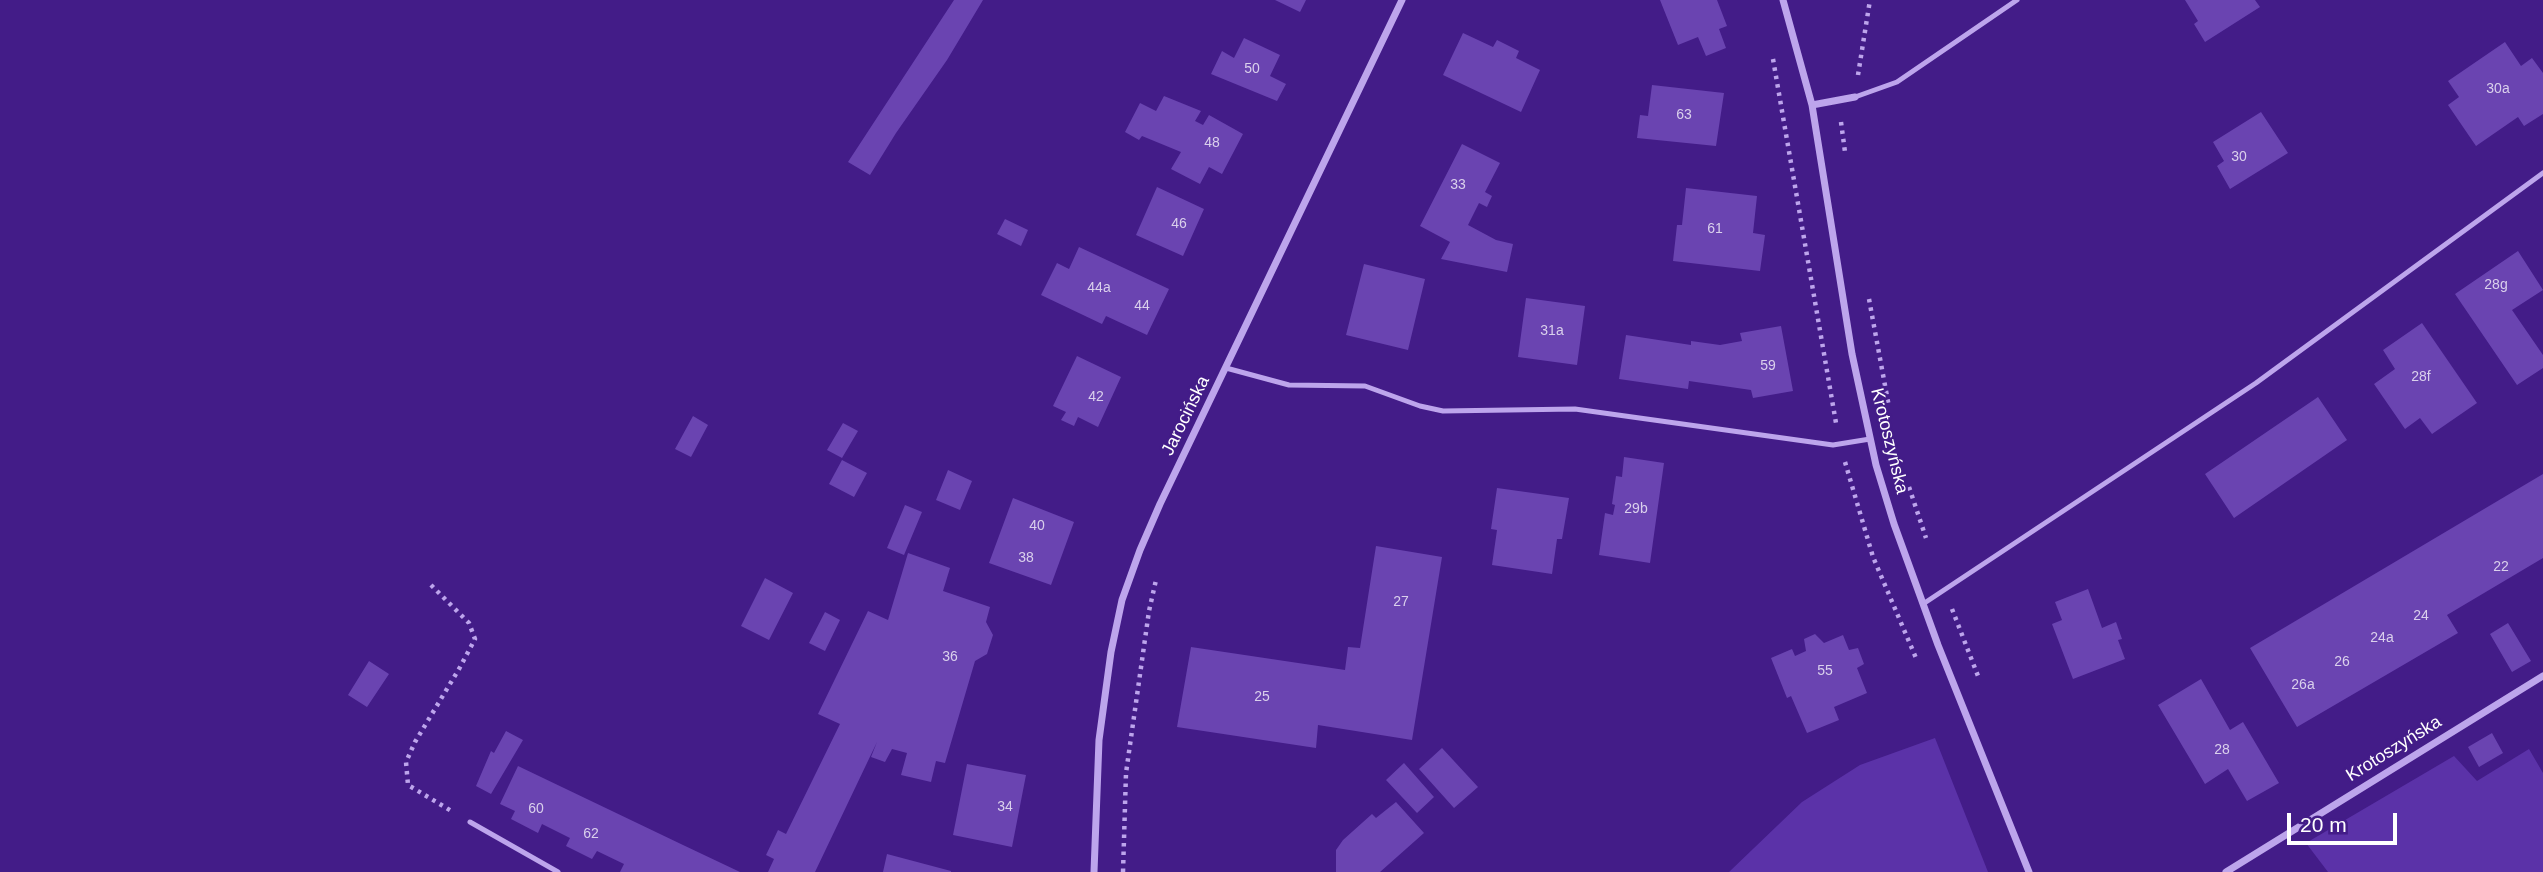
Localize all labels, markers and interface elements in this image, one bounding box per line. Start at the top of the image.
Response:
house number: 50 [1244,61,1260,77]
house number: 30a [2486,81,2510,97]
house number: 63 [1676,107,1692,123]
house number: 48 [1204,135,1220,151]
house number: 30 [2231,149,2247,165]
house number: 33 [1450,177,1466,193]
house number: 46 [1171,216,1187,232]
house number: 61 [1707,221,1723,237]
house number: 28g [2484,277,2508,293]
house number: 44a [1087,280,1111,296]
house number: 44 [1134,298,1150,314]
house number: 31a [1540,323,1564,339]
house number: 59 [1760,358,1776,374]
house number: 28f [2411,369,2431,385]
street label: Jarocińska [1157,373,1215,459]
street label: Krotoszyńska [1865,386,1913,496]
house number: 42 [1088,389,1104,405]
house number: 29b [1624,501,1648,517]
house number: 40 [1029,518,1045,534]
house number: 38 [1018,550,1034,566]
house number: 22 [2493,559,2509,575]
house number: 27 [1393,594,1409,610]
house number: 24 [2413,608,2429,624]
house number: 24a [2370,630,2394,646]
house number: 36 [942,649,958,665]
house number: 26 [2334,654,2350,670]
house number: 55 [1817,663,1833,679]
house number: 26a [2291,677,2315,693]
house number: 25 [1254,689,1270,705]
street label: Krotoszyńska [2342,711,2446,787]
house number: 28 [2214,742,2230,758]
scale bar [2291,798,2401,842]
house number: 34 [997,799,1013,815]
house number: 60 [528,801,544,817]
text: 20 m [2300,813,2347,836]
house number: 62 [583,826,599,842]

